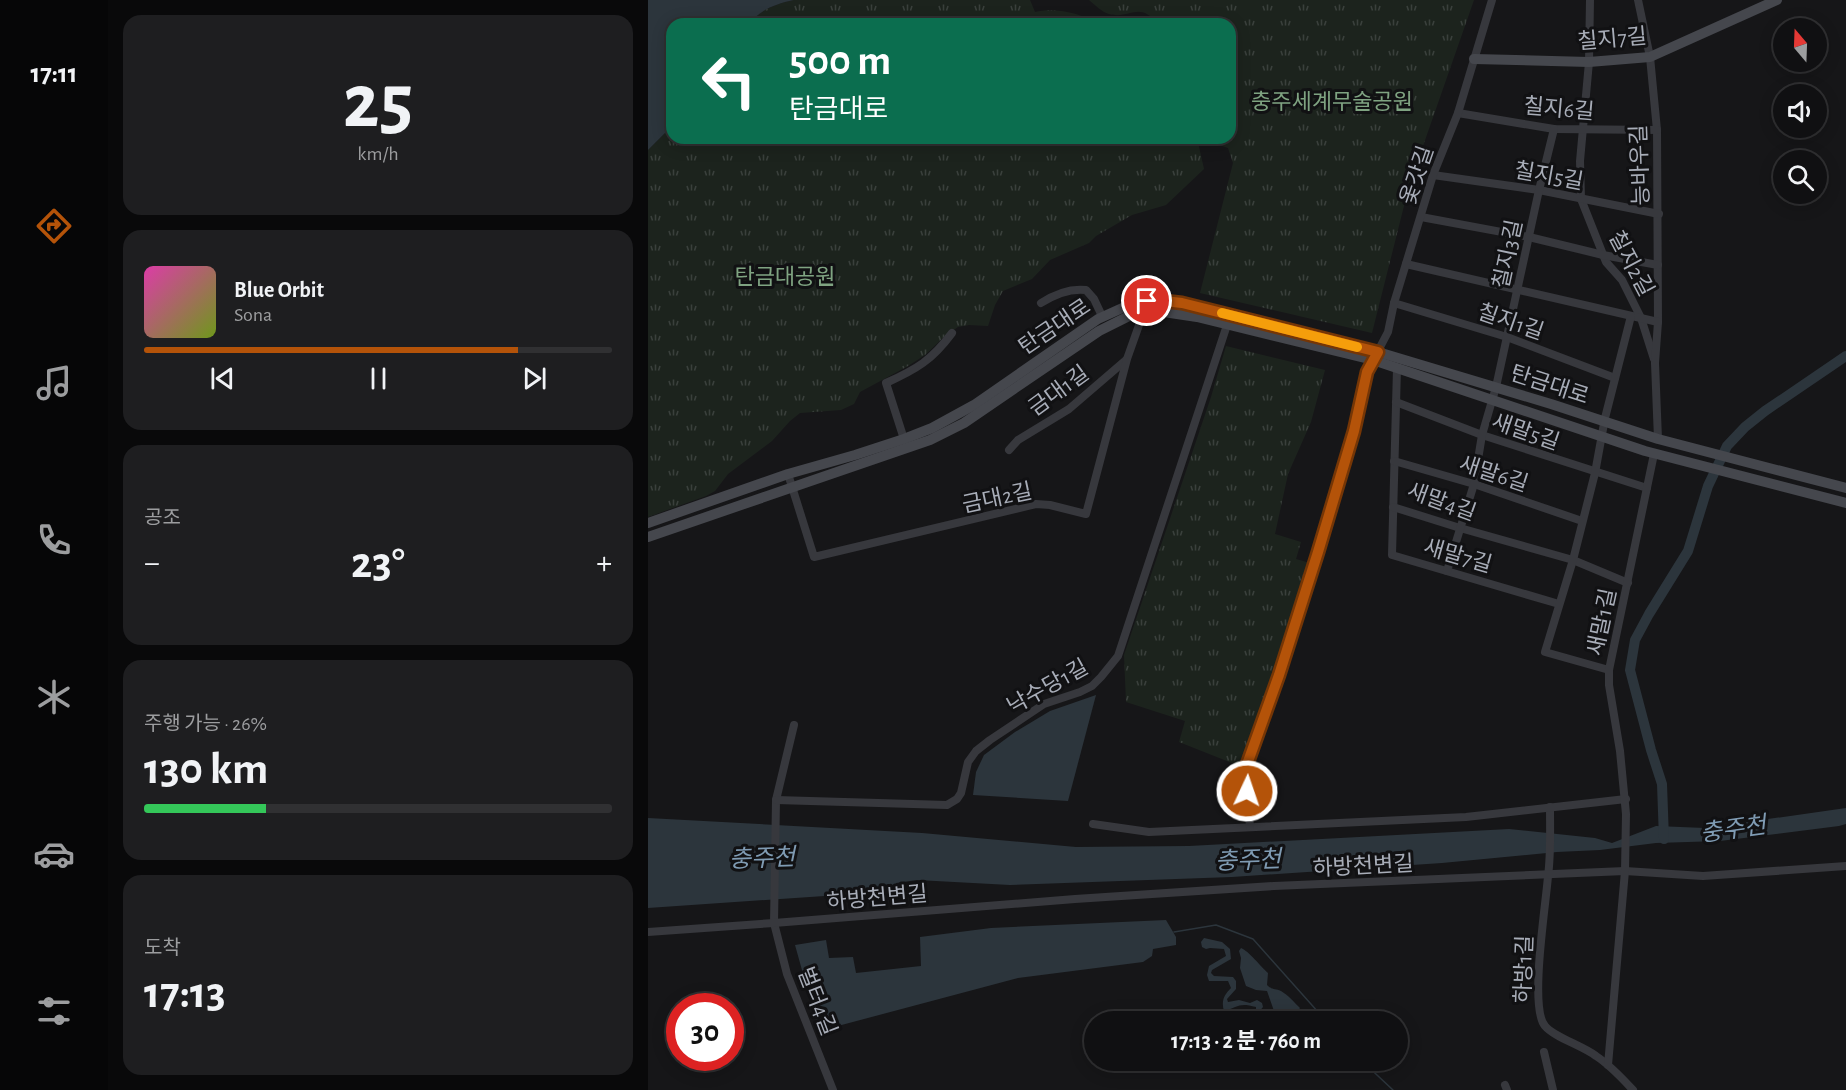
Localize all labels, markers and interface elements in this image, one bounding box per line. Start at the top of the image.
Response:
north arrow [1773,18,1827,72]
map controls [1773,18,1827,204]
street label: 칠지7길 [1576,24,1648,53]
text: 500 m [789,40,891,82]
icon: left [690,42,768,120]
text: 17:11 [30,60,78,87]
text: 25 [343,64,413,142]
button: sound [1773,84,1827,138]
park label: 충주세계무술공원 [1251,90,1413,113]
street label: 칠지6길 [1523,94,1595,123]
text: 탄금대로 [789,96,888,123]
street label: 능바우길 [1627,124,1652,206]
street label: 옻갓길 [1396,143,1437,208]
text: km/h [357,144,399,164]
button: search [1773,150,1827,204]
street label: 칠지5길 [1512,158,1585,193]
icon: directions [33,205,75,247]
street label: 칠지3길 [1489,218,1526,291]
street label: 칠지2길 [1605,227,1658,300]
park label: 탄금대공원 [734,265,836,288]
pin [1121,275,1172,326]
text: Blue Orbit [234,279,324,301]
icon: arrive [1130,284,1163,317]
street label: 탄금대로 [1014,294,1094,359]
street label: 칠지1길 [1475,299,1547,343]
text: Sona [234,305,272,325]
street label: 금대1길 [1024,361,1093,420]
street label: 탄금대로 [1508,361,1592,408]
icon: music [33,362,75,404]
icon: previous [206,362,239,395]
icon: pause [362,362,395,395]
icon: next [518,362,551,395]
street label: 새말5길 [1489,409,1563,454]
street label: 새말6길 [1456,452,1531,495]
street label: 새말4길 [1404,478,1479,524]
street label: 금대2길 [960,479,1034,516]
text: 공조 [144,508,181,528]
icon: phone [33,519,75,561]
street label: 새말7길 [1421,535,1495,576]
text: 23° [351,541,405,586]
text: − [144,547,160,580]
text: + [596,547,612,580]
street label: 새말1길 [1583,586,1620,658]
street label: 낙수당1길 [1003,655,1092,718]
icon: climate [33,676,75,718]
text: 주행 가능 · 26% [144,714,267,734]
text: 130 km [144,747,268,792]
position arrow [1215,759,1279,823]
water label: 충주천 [1699,812,1770,846]
icon: car [33,833,75,875]
water label: 충주천 [728,845,798,872]
water label: 충주천 [1214,847,1284,874]
street label: 하방천변길 [1312,851,1414,880]
street label: 하방천변길 [826,882,928,913]
street label: 하방1길 [1511,934,1536,1004]
text: 도착 [144,938,181,958]
street label: 벌터4길 [794,964,841,1039]
text: 17:13 [144,971,226,1016]
icon: filters [33,990,75,1032]
speed limit sign: 30 [666,993,744,1071]
text: 17:13 · 2 분 · 760 m [1171,1030,1321,1052]

